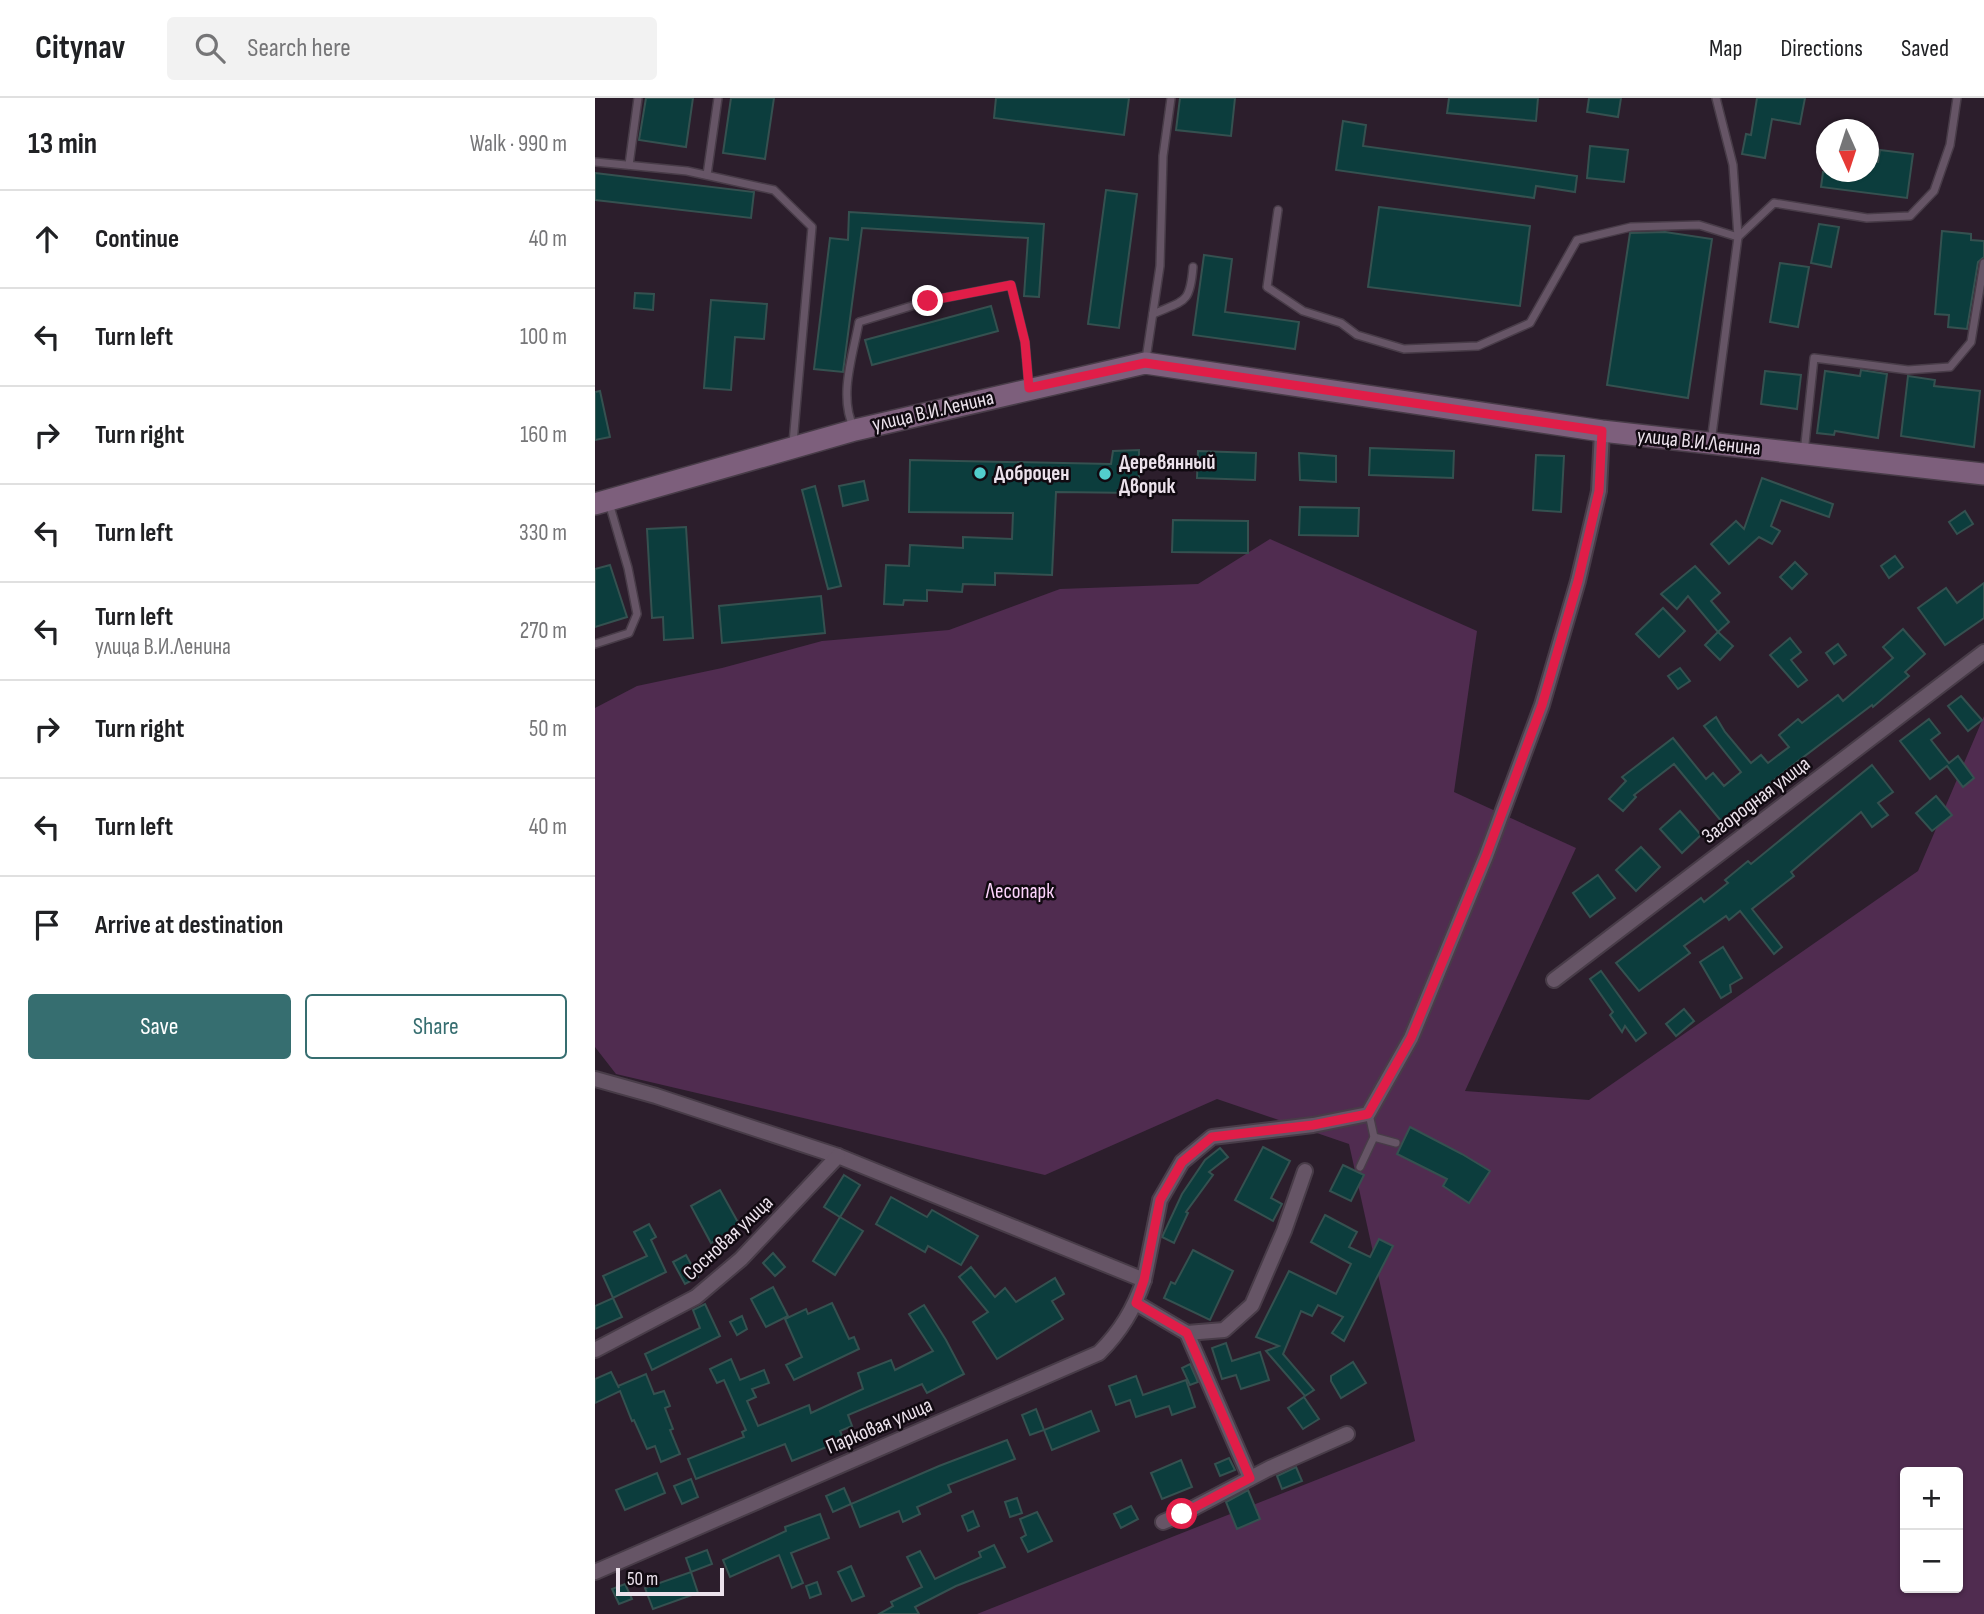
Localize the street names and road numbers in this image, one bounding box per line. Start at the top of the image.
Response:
street label: улица В.И.Ленина [870,385,996,437]
street label: улица В.И.Ленина [1636,423,1762,461]
street label: Загородная улица [1697,751,1815,849]
street label: Сосновая улица [678,1190,778,1286]
street label: Парковая улица [822,1392,936,1460]

